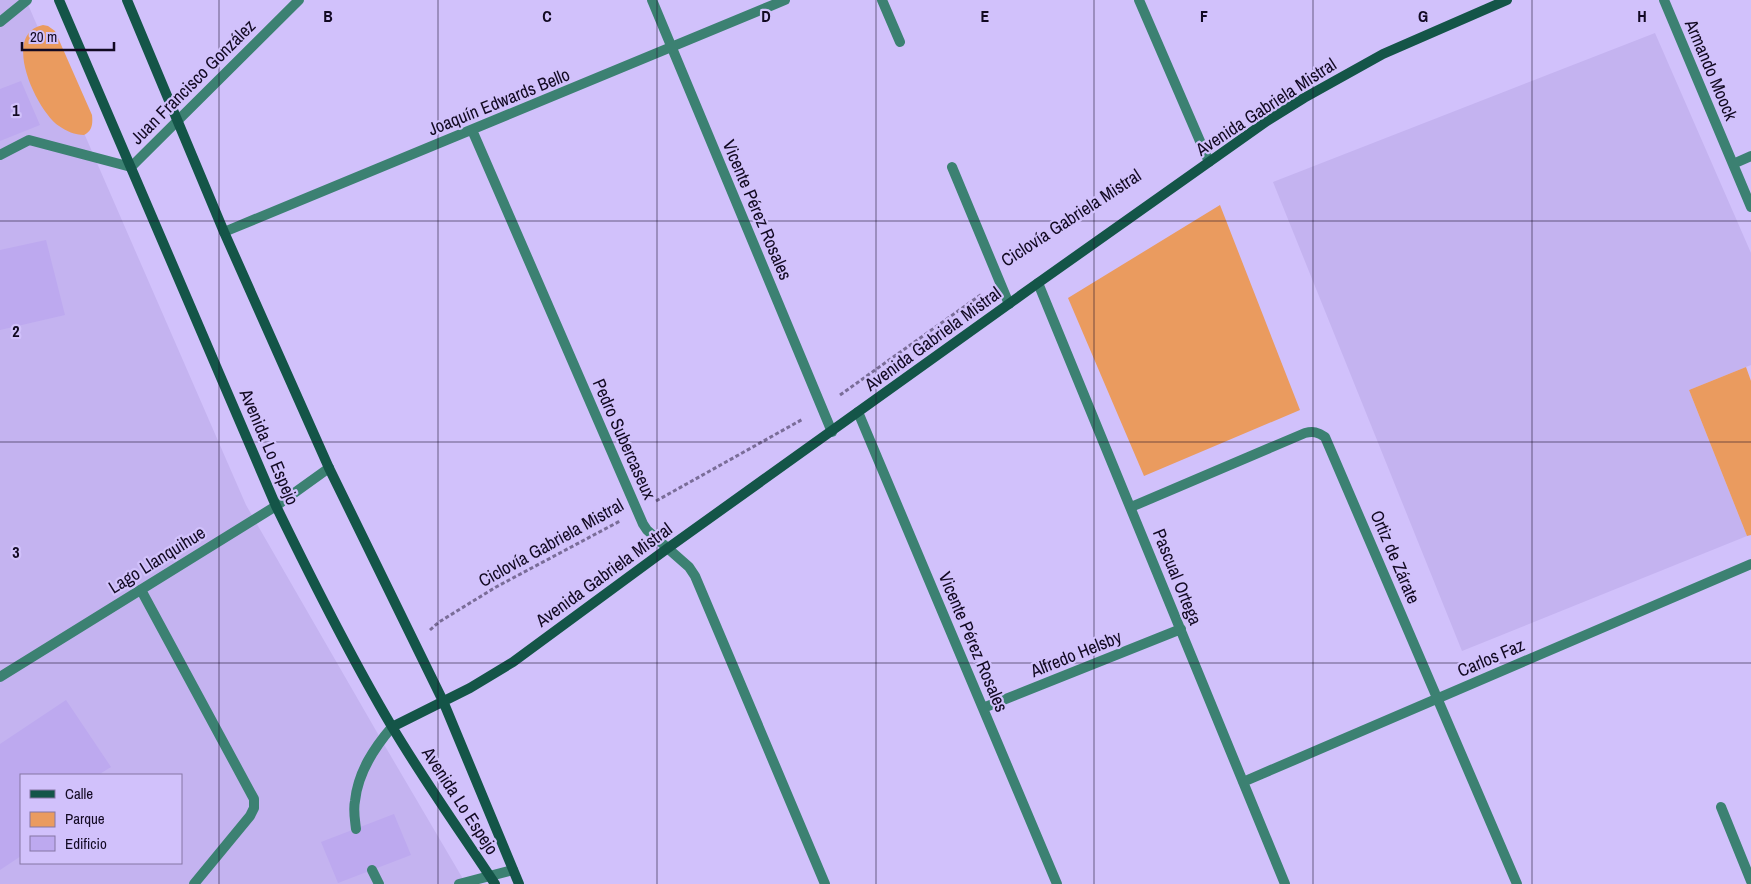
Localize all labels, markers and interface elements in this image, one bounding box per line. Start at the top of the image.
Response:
text: B [323,5,333,27]
text: C [542,5,552,27]
text: D [761,5,771,27]
text: E [981,5,990,27]
text: F [1200,5,1208,27]
text: G [1418,5,1428,27]
text: H [1637,5,1647,27]
street label: Juan Francisco González [125,14,261,150]
street label: Armando Moock [1679,15,1744,125]
scale bar [22,20,115,52]
text: 20 m [30,26,57,47]
street label: Avenida Gabriela Mistral [1190,52,1341,162]
street label: Joaquín Edwards Bello [424,62,573,141]
text: 1 [12,99,20,121]
street label: Vicente Pérez Rosales [717,136,798,284]
street label: Ciclovía Gabriela Mistral [996,163,1146,272]
street label: Avenida Gabriela Mistral [859,281,1006,397]
text: 2 [12,320,20,342]
street label: Pedro Subercaseux [587,374,662,504]
street label: Avenida Lo Espejo [233,384,305,509]
street label: Ciclovía Gabriela Mistral [474,492,628,593]
street label: Ortiz de Zárate [1365,506,1426,607]
street label: Avenida Gabriela Mistral [530,517,677,633]
street label: Lago Llanquihue [103,520,210,599]
street label: Pascual Ortega [1147,525,1208,629]
text: 3 [12,541,20,563]
street label: Vicente Pérez Rosales [933,568,1014,716]
street label: Alfredo Helsby [1026,624,1126,683]
street label: Carlos Faz [1453,632,1528,683]
street label: Avenida Lo Espejo [416,741,505,859]
legend [20,774,182,864]
text: Calle [65,783,93,804]
text: Parque [65,808,105,829]
text: Edificio [65,833,107,854]

